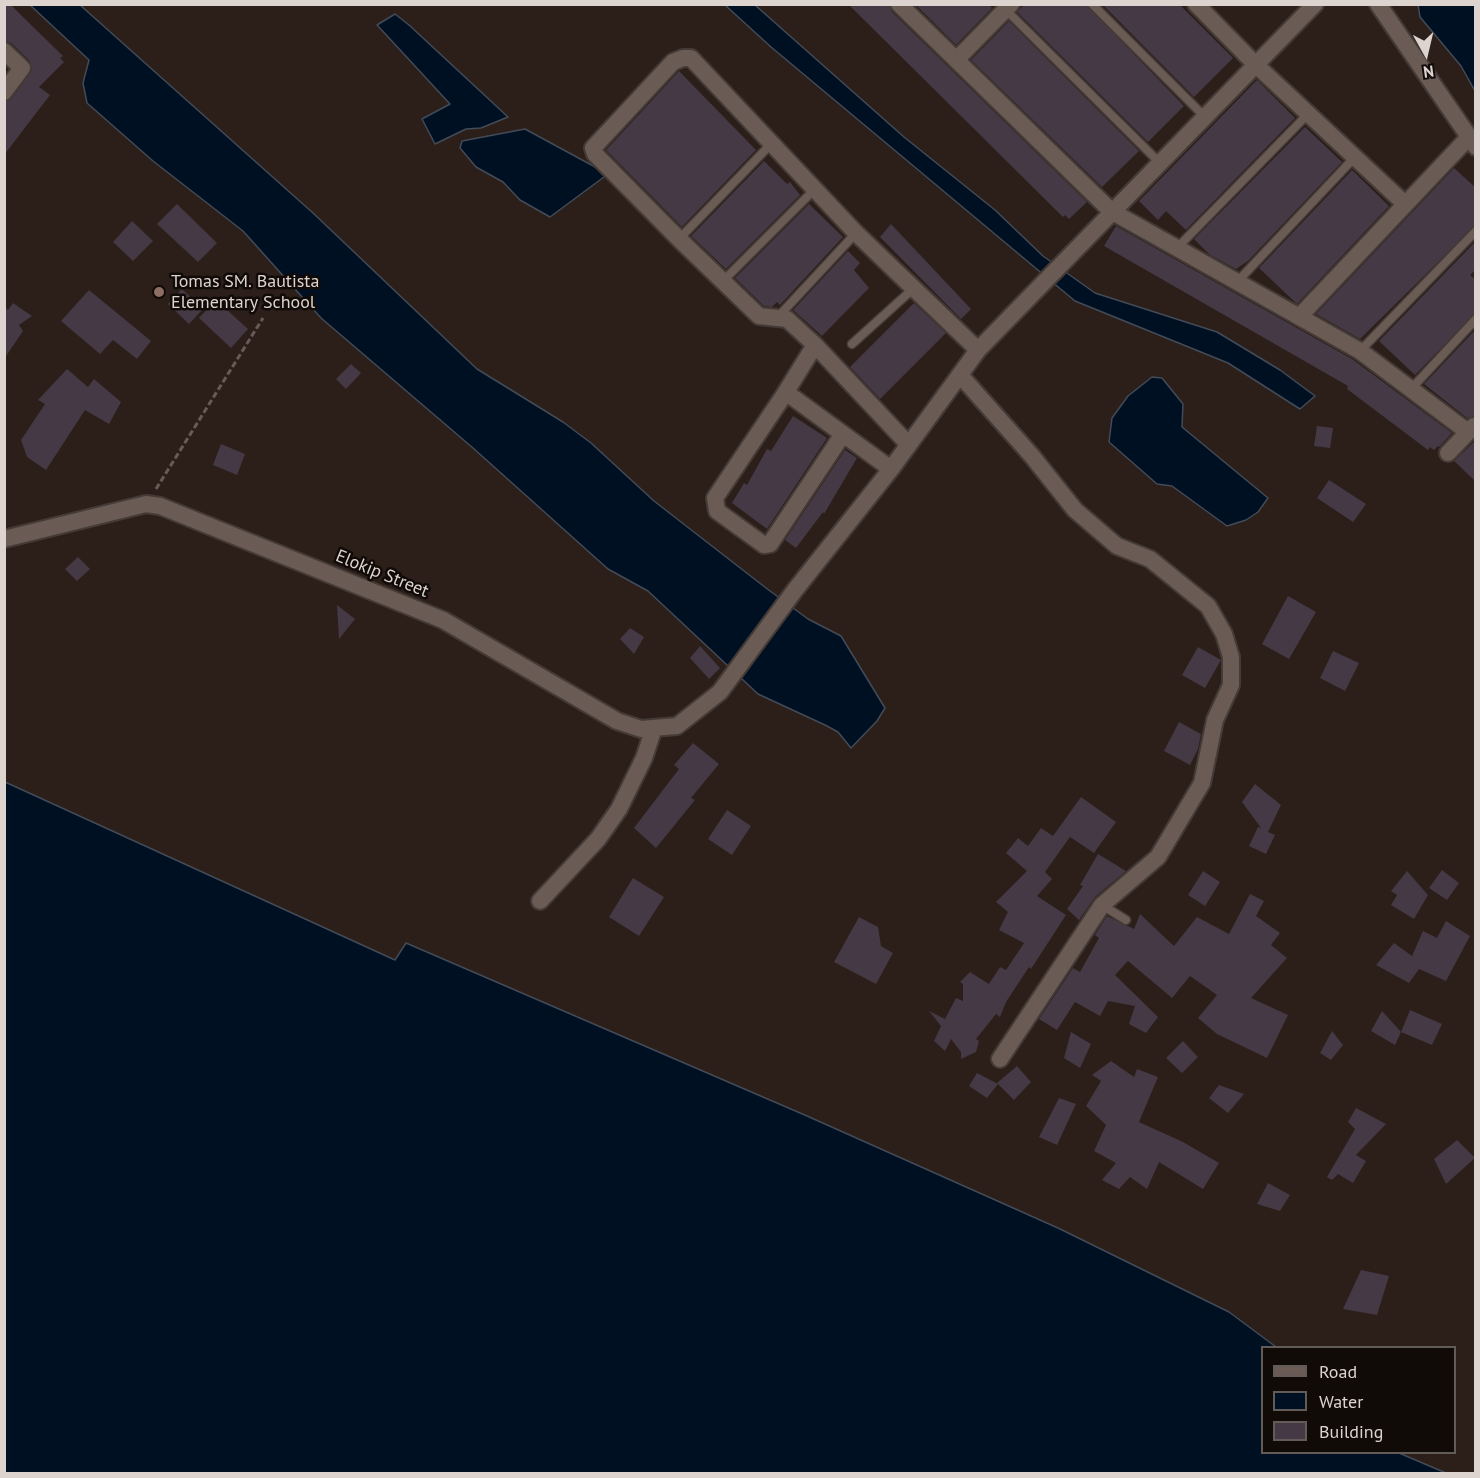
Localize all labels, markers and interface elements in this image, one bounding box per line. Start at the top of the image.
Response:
north arrow [1396,24,1456,84]
text: N [1422,61,1435,82]
place label: Tomas SM. Bautista Elementary School [171,271,319,314]
marker: Tomas SM. Bautista Elementary School [152,285,166,299]
street label: Elokip Street [332,546,432,602]
legend [1261,1346,1456,1454]
text: Road [1319,1360,1357,1383]
text: Water [1319,1390,1363,1413]
text: Building [1319,1420,1383,1443]

